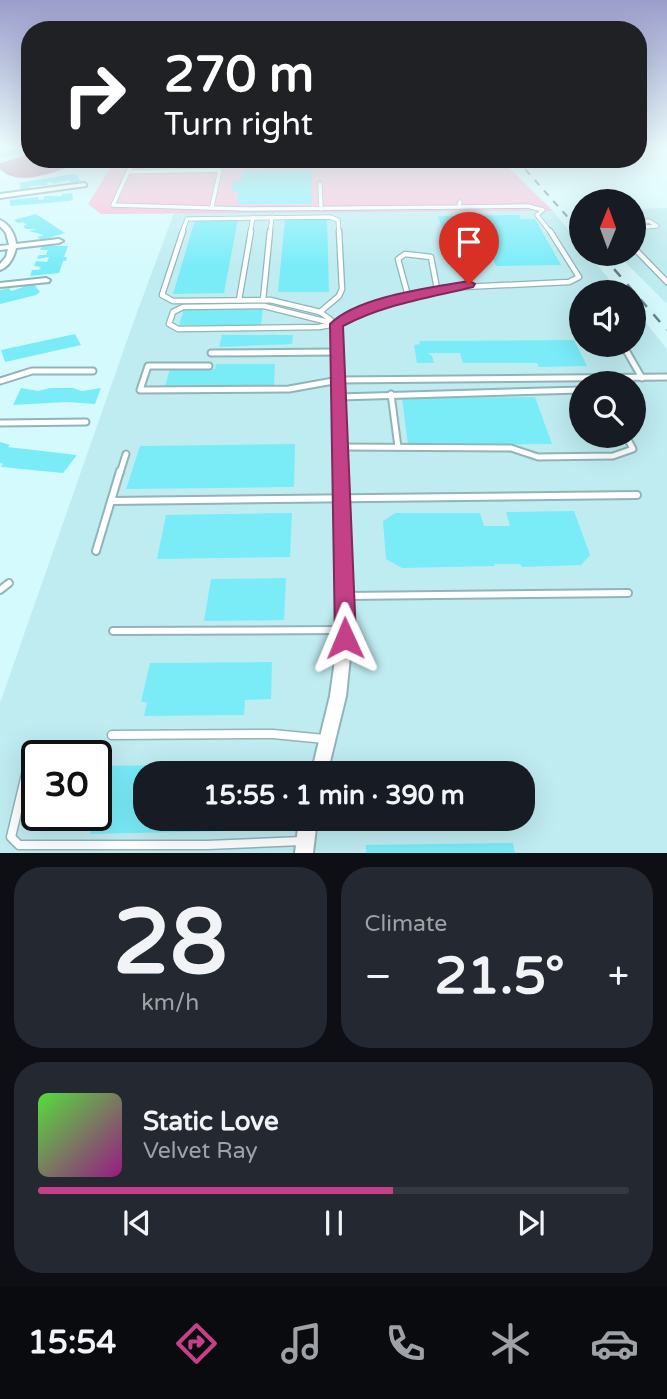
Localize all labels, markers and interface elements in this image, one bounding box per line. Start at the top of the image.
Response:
text: 270 m [164,46,314,105]
icon: right [49,49,140,140]
text: Turn right [164,106,313,144]
north arrow [569,189,646,266]
map controls [569,189,646,448]
pin [439,212,499,284]
icon: arrive [450,223,488,261]
button: sound [569,280,646,357]
button: search [569,371,646,448]
position arrow [308,601,382,675]
speed limit sign: 30 [21,740,112,831]
text: 15:55 · 1 min · 390 m [203,780,465,811]
text: 28 [113,888,227,998]
text: Climate [365,910,447,938]
text: 21.5° [435,945,565,1008]
text: − [365,954,392,1000]
text: + [608,954,629,1000]
text: km/h [141,989,199,1017]
text: Static Love [143,1106,279,1137]
text: Velvet Ray [143,1137,258,1165]
icon: previous [118,1204,156,1242]
icon: pause [315,1204,353,1242]
icon: next [512,1204,550,1242]
icon: directions [172,1319,221,1368]
icon: music [277,1319,326,1368]
icon: phone [381,1319,430,1368]
icon: climate [486,1319,535,1368]
icon: car [590,1319,639,1368]
text: 15:54 [28,1324,116,1362]

